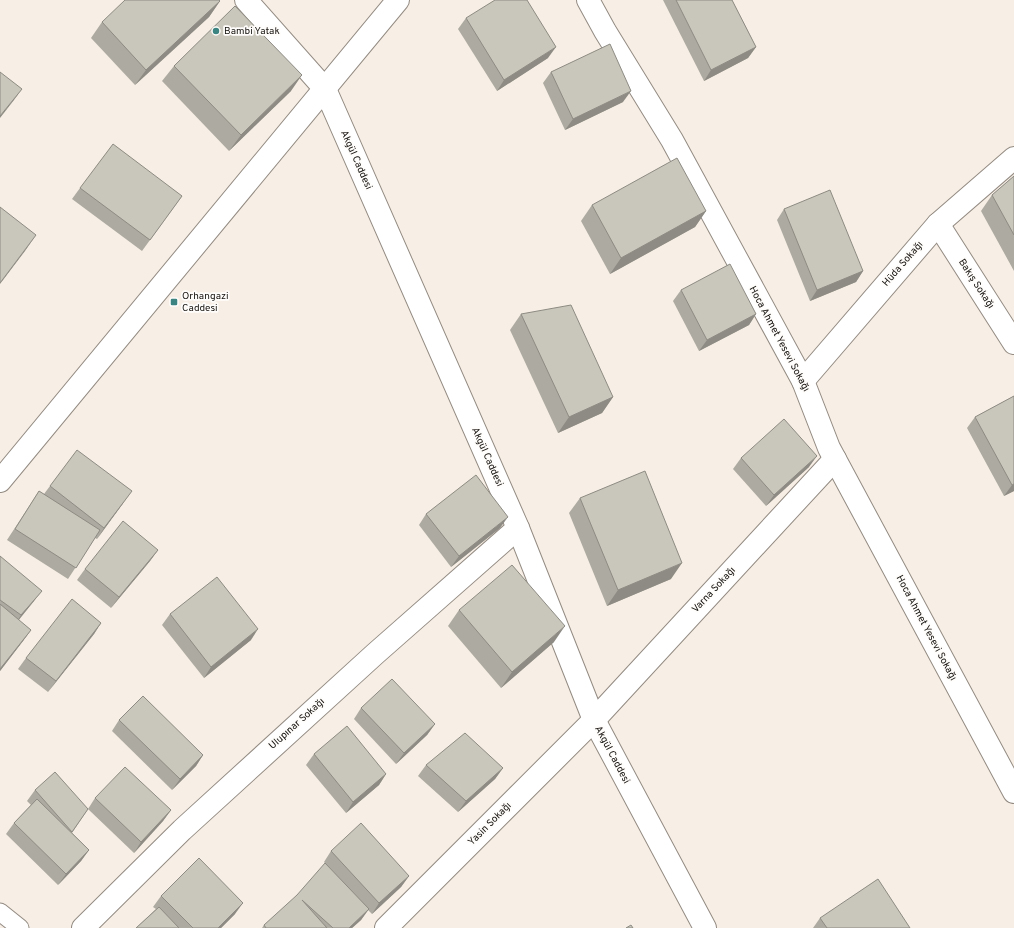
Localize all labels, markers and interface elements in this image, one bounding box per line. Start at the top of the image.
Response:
place label: Bambi Yatak [224,25,280,38]
marker: Bambi Yatak [211,26,221,36]
street label: Akgül Caddesi [337,128,375,192]
street label: Hüda Sokağı [880,239,926,289]
street label: Bakış Sokağı [955,257,997,311]
street label: Hoca Ahmet Yesevi Sokağı [746,284,812,394]
place label: Orhangazi Caddesi [182,290,229,315]
marker: Orhangazi Caddesi [169,297,179,307]
street label: Akgül Caddesi [468,425,506,489]
street label: Varna Sokağı [689,564,739,616]
street label: Hoca Ahmet Yesevi Sokağı [893,573,959,683]
street label: Ulupınar Sokağı [266,695,328,753]
street label: Akgül Caddesi [591,724,633,786]
street label: Yasin Sokağı [466,800,514,848]

